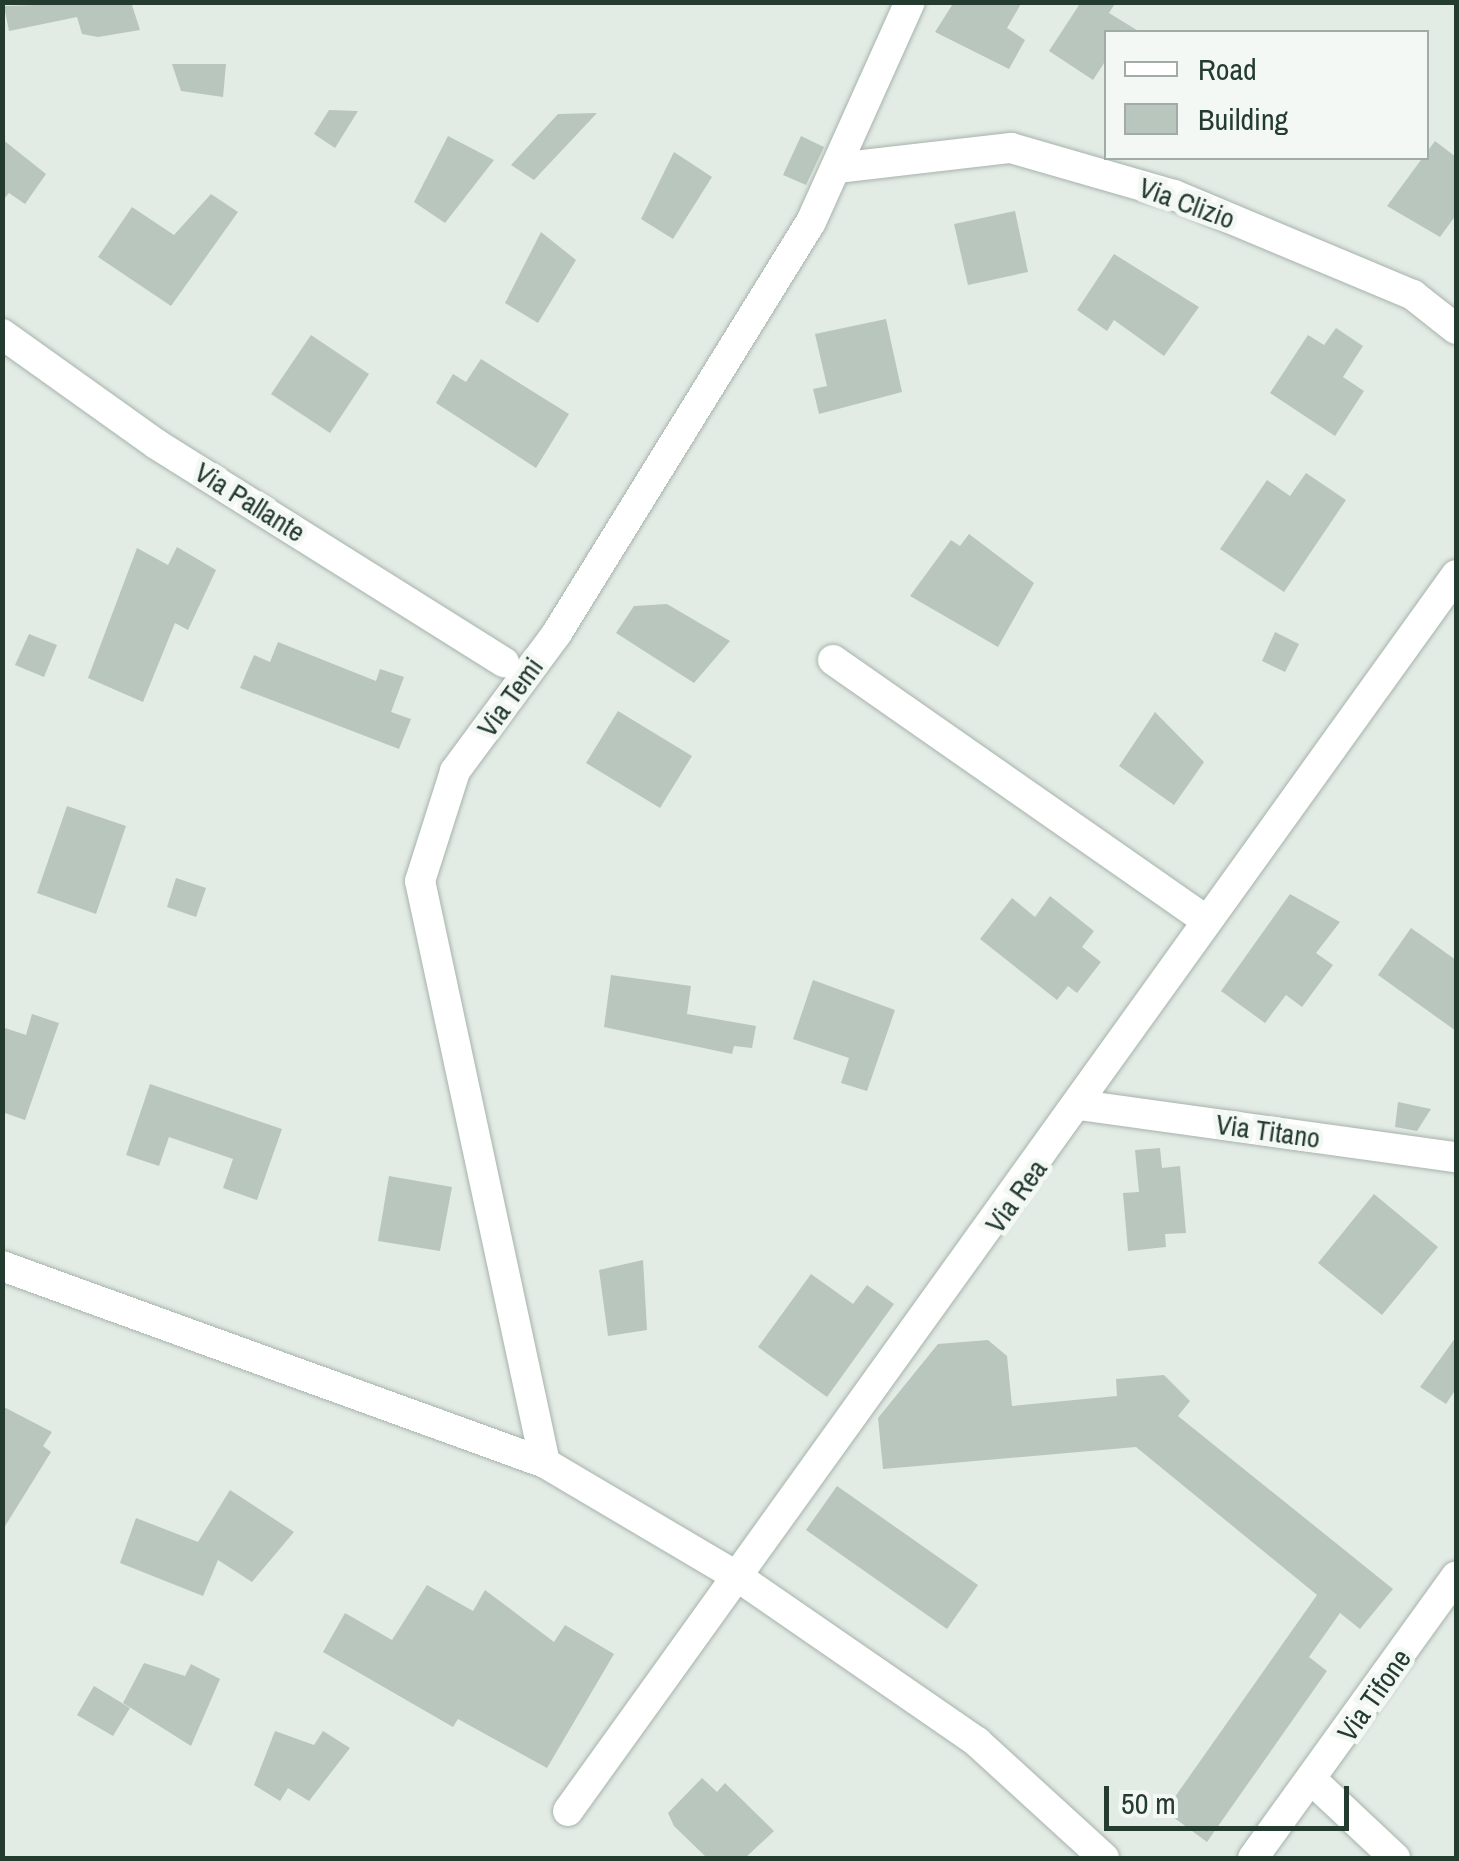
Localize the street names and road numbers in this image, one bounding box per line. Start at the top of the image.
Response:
street label: Via Clizio [1135,170,1239,236]
street label: Via Pallante [189,455,311,549]
street label: Via Temi [470,651,550,743]
street label: Via Titano [1214,1107,1322,1155]
street label: Via Rea [978,1153,1054,1239]
street label: Via Tifone [1330,1642,1418,1748]

